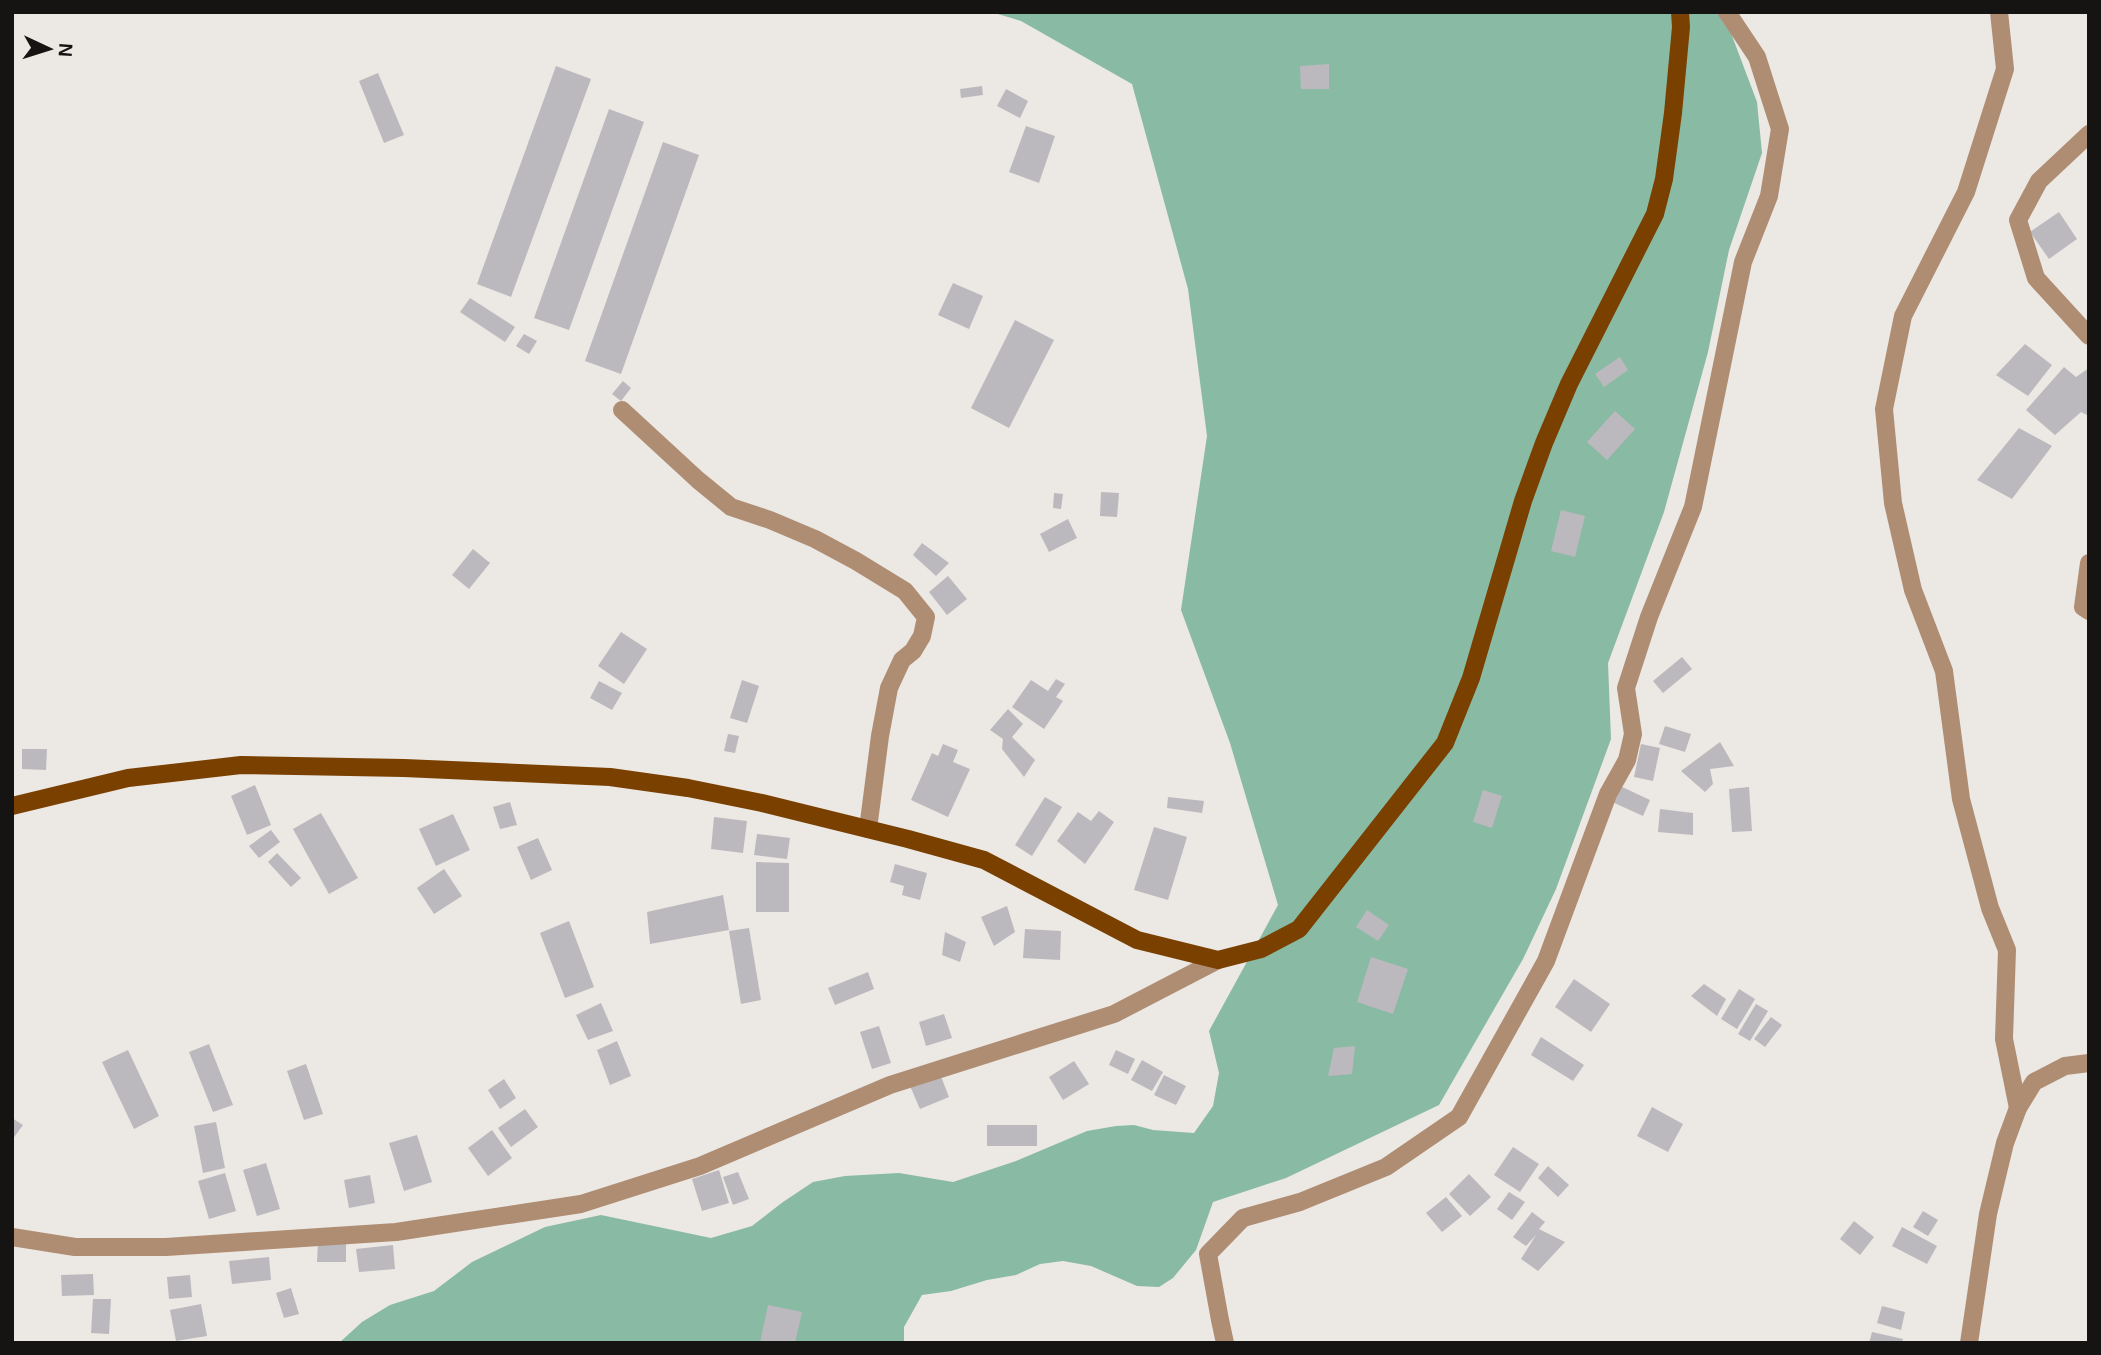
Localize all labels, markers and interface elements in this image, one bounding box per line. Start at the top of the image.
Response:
north arrow [14,14,84,84]
text: N [55,43,76,58]

